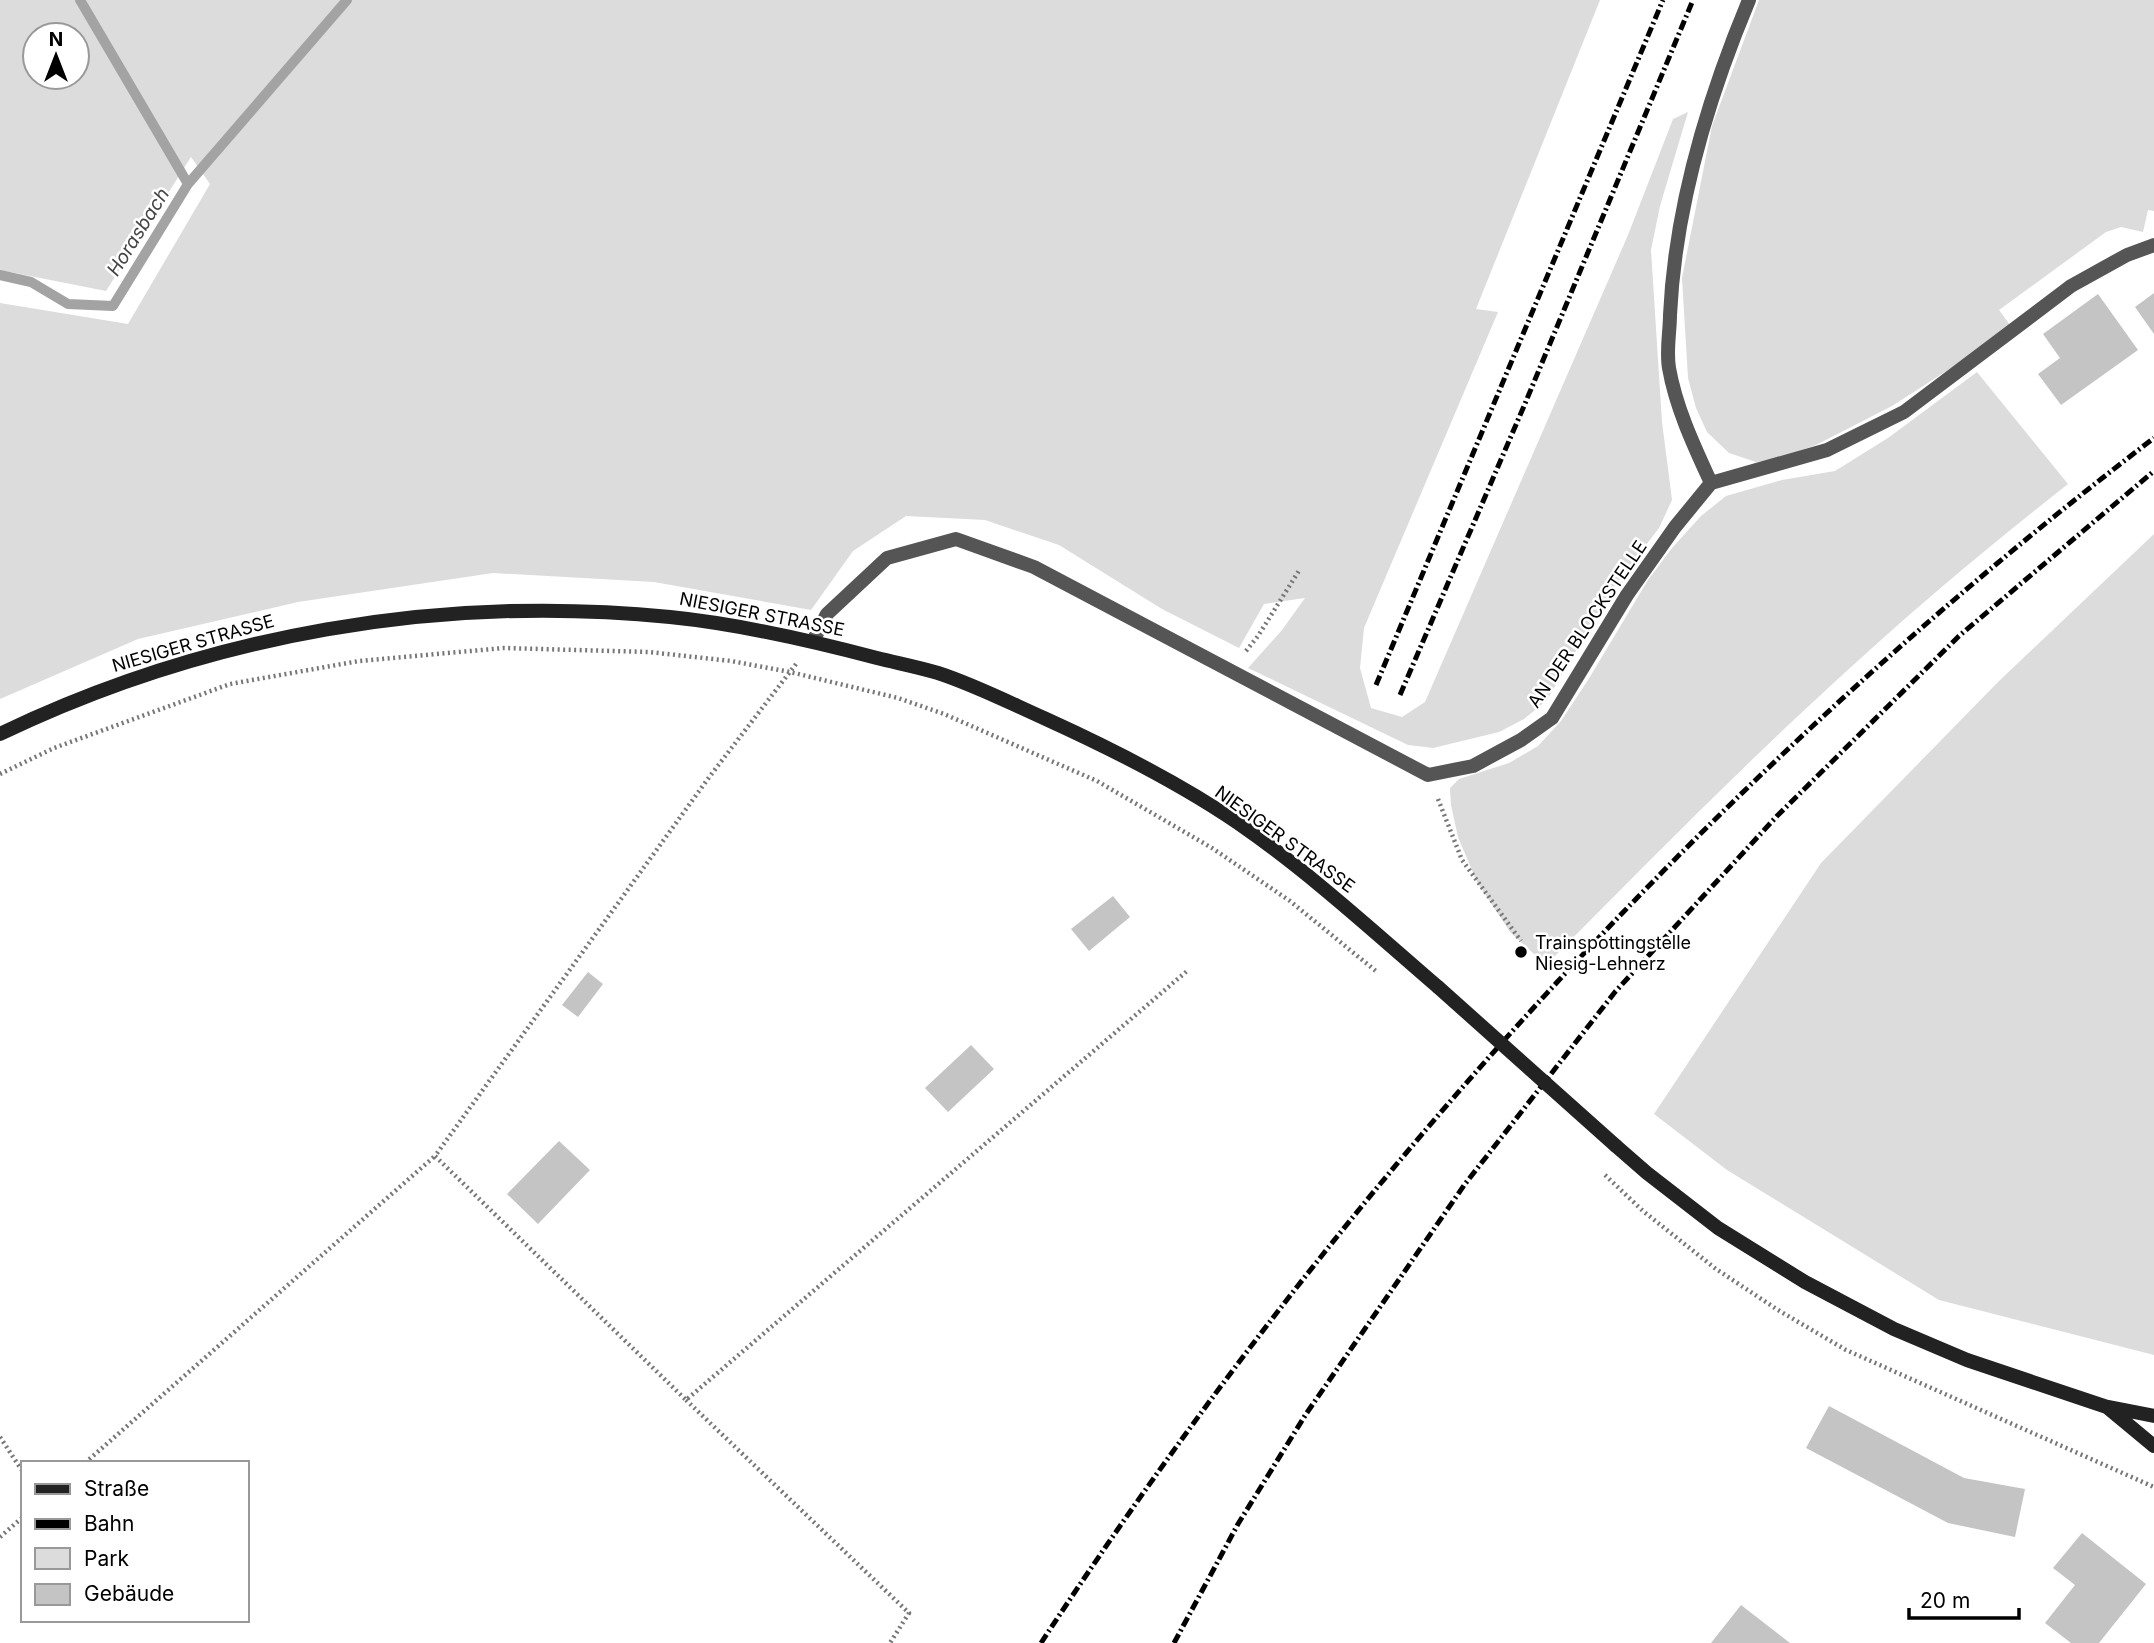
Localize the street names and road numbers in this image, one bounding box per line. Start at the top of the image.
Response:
street label: AN DER BLOCKSTELLE [1523,536,1651,712]
street label: NIESIGER STRASSE [678,588,846,640]
street label: NIESIGER STRASSE [110,610,276,676]
street label: NIESIGER STRASSE [1211,781,1359,897]

